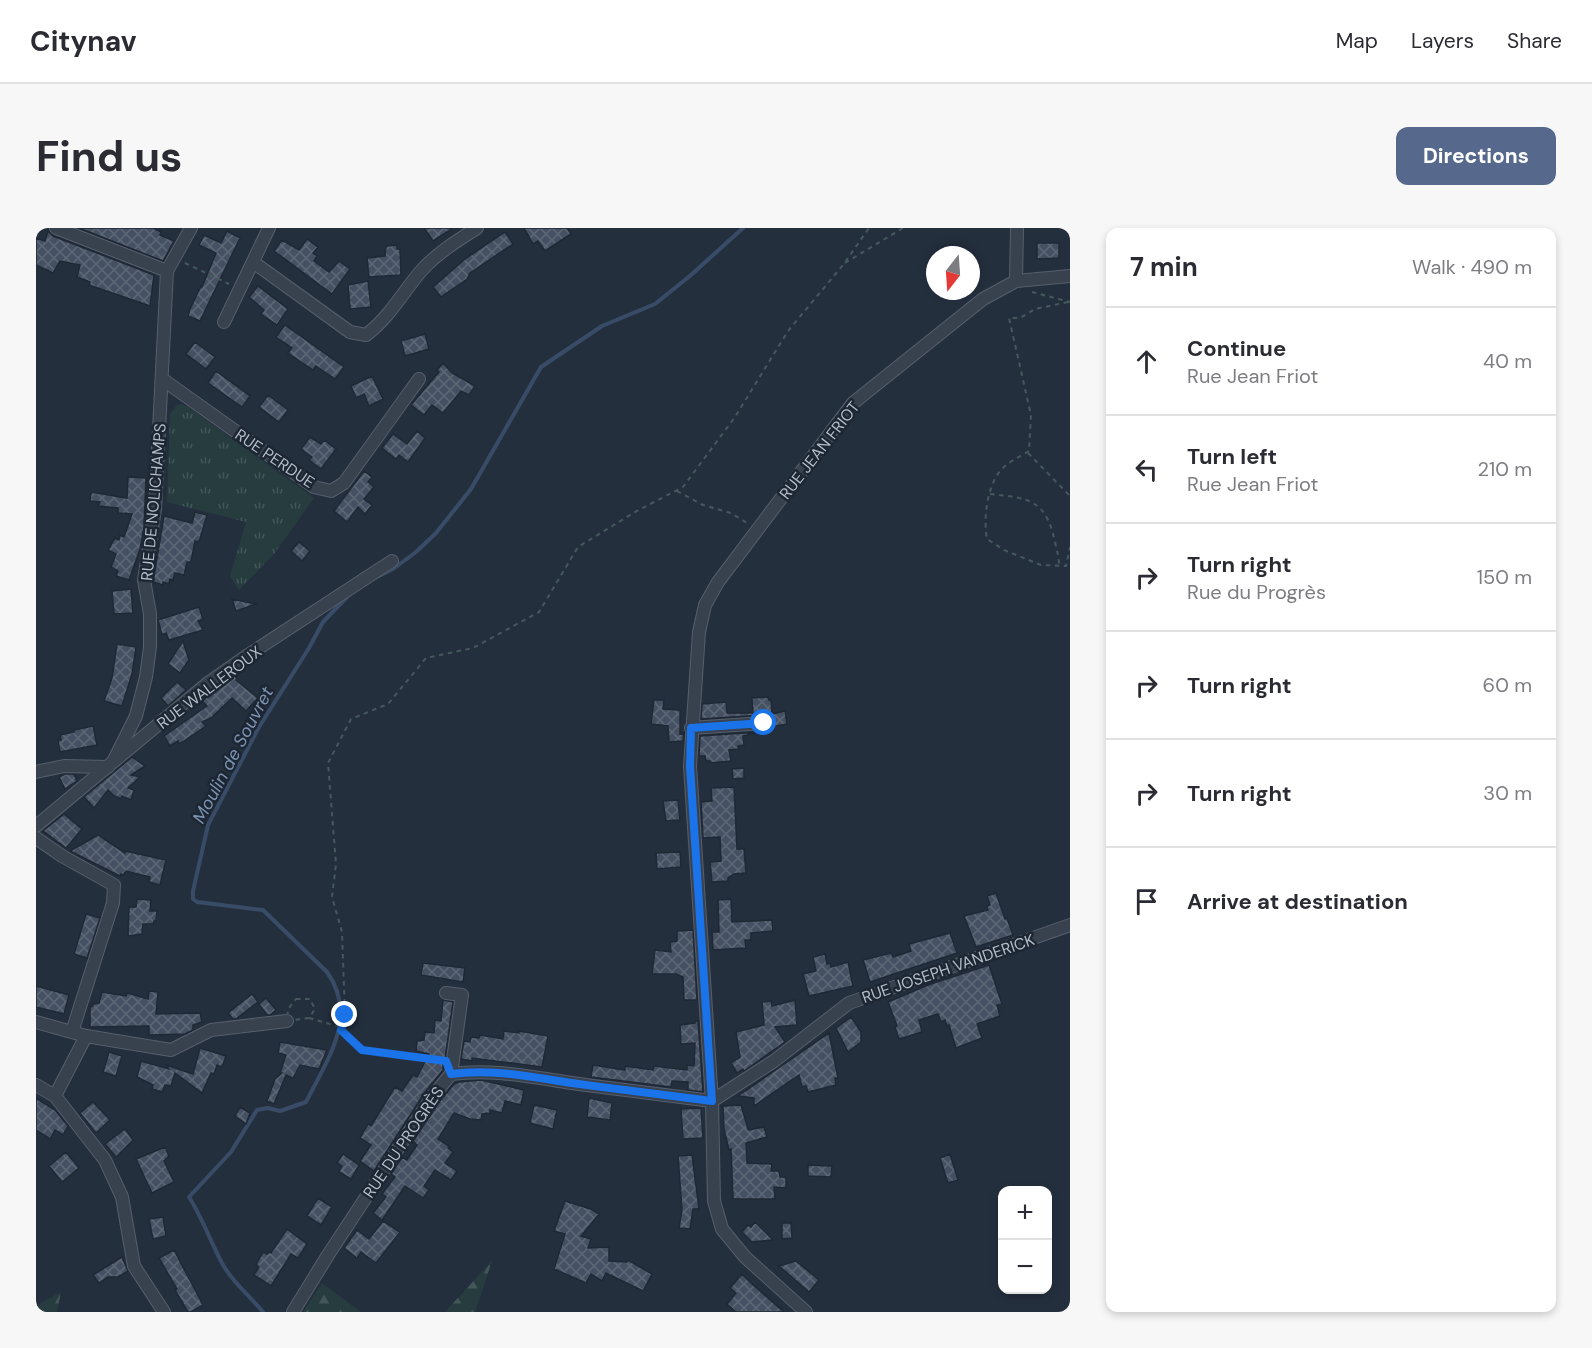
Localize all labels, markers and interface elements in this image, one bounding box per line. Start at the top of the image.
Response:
text: Citynav [30,23,136,60]
text: Map [1336,27,1378,55]
text: Layers [1411,27,1474,55]
text: Share [1507,27,1562,55]
button: Directions [1396,127,1556,185]
text: Find us [36,129,182,184]
north arrow [926,246,980,300]
text: 7 min [1130,250,1198,284]
text: Walk · 490 m [1412,254,1532,280]
text: Continue [1187,334,1286,363]
icon: ahead [1130,345,1163,378]
text: 40 m [1483,348,1532,374]
text: Rue Jean Friot [1187,363,1318,389]
street label: RUE JEAN FRIOT [775,397,864,504]
street label: RUE DE NOLICHAMPS [136,422,171,582]
street label: RUE PERDUE [231,424,319,493]
text: Turn left [1187,442,1277,471]
icon: left [1130,453,1163,486]
text: 210 m [1477,456,1532,482]
text: Rue Jean Friot [1187,471,1318,497]
text: Turn right [1187,550,1292,579]
icon: right [1130,561,1163,594]
text: 150 m [1477,564,1532,590]
text: Rue du Progrès [1187,579,1326,605]
street label: RUE WALLEROUX [153,641,266,734]
icon: right [1130,669,1163,702]
text: Turn right [1187,671,1292,700]
text: 60 m [1483,672,1532,698]
water label: Moulin de Souvret [187,682,280,828]
route start [750,709,776,735]
icon: right [1130,777,1163,810]
text: Turn right [1187,779,1292,808]
text: 30 m [1483,780,1532,806]
icon: arrive [1130,885,1163,918]
text: Arrive at destination [1187,887,1408,916]
street label: RUE JOSEPH VANDERICK [859,929,1037,1008]
route end [331,1001,357,1027]
street label: RUE DU PROGRÈS [358,1082,449,1202]
map controls [998,1186,1052,1294]
button: + [998,1186,1052,1240]
button: − [998,1240,1052,1294]

